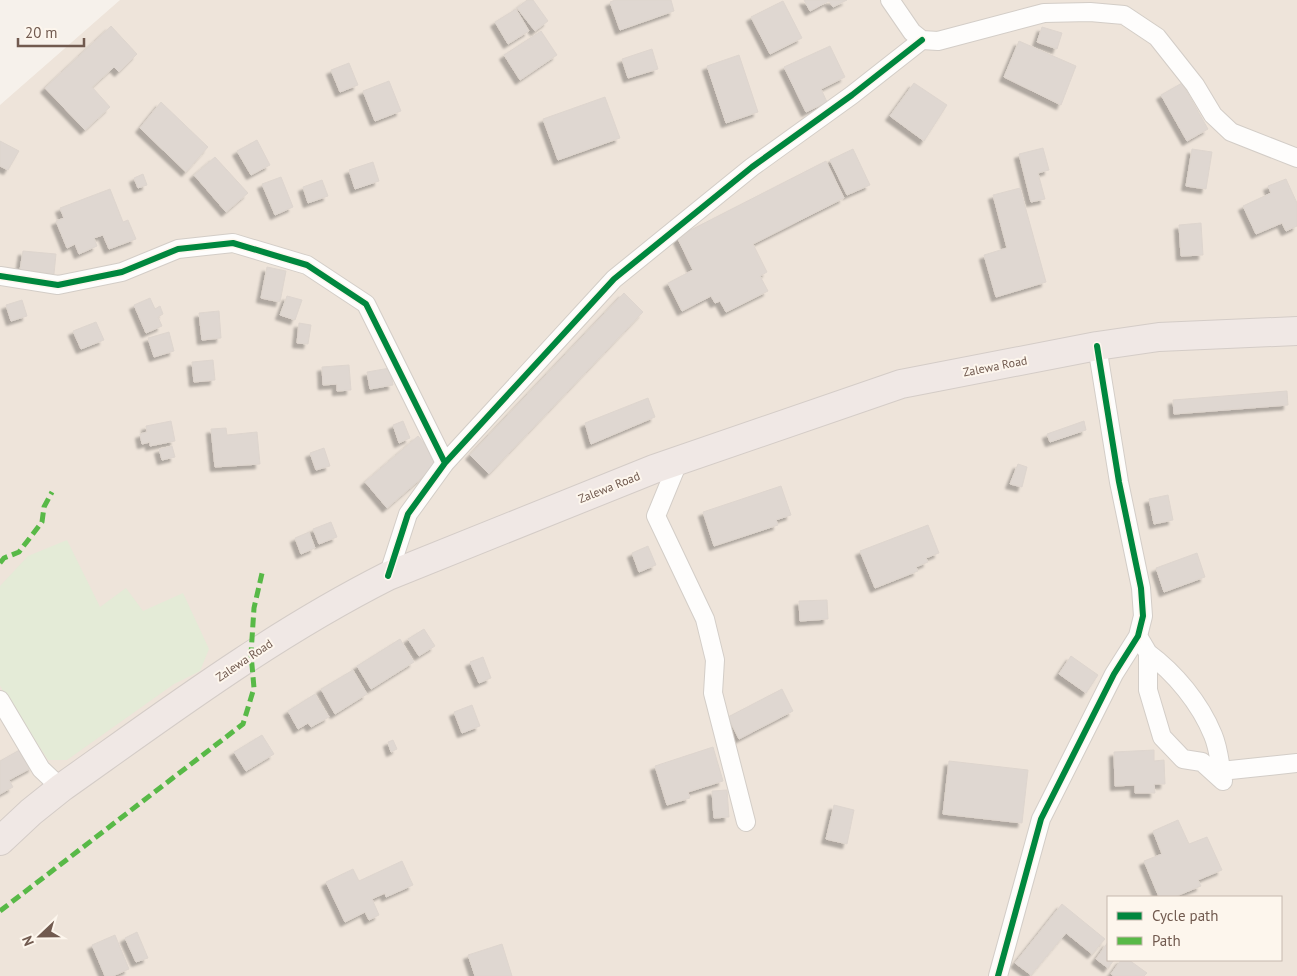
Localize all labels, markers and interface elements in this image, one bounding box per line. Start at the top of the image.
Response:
scale bar [18,15,84,47]
text: 20 m [25,23,58,42]
street label: Zalewa Road [962,352,1028,380]
street label: Zalewa Road [576,468,642,506]
street label: Zalewa Road [213,636,275,684]
legend [1107,896,1282,961]
text: Cycle path [1152,906,1218,925]
north arrow [15,911,65,961]
text: Path [1152,931,1181,950]
text: N [18,933,38,949]

